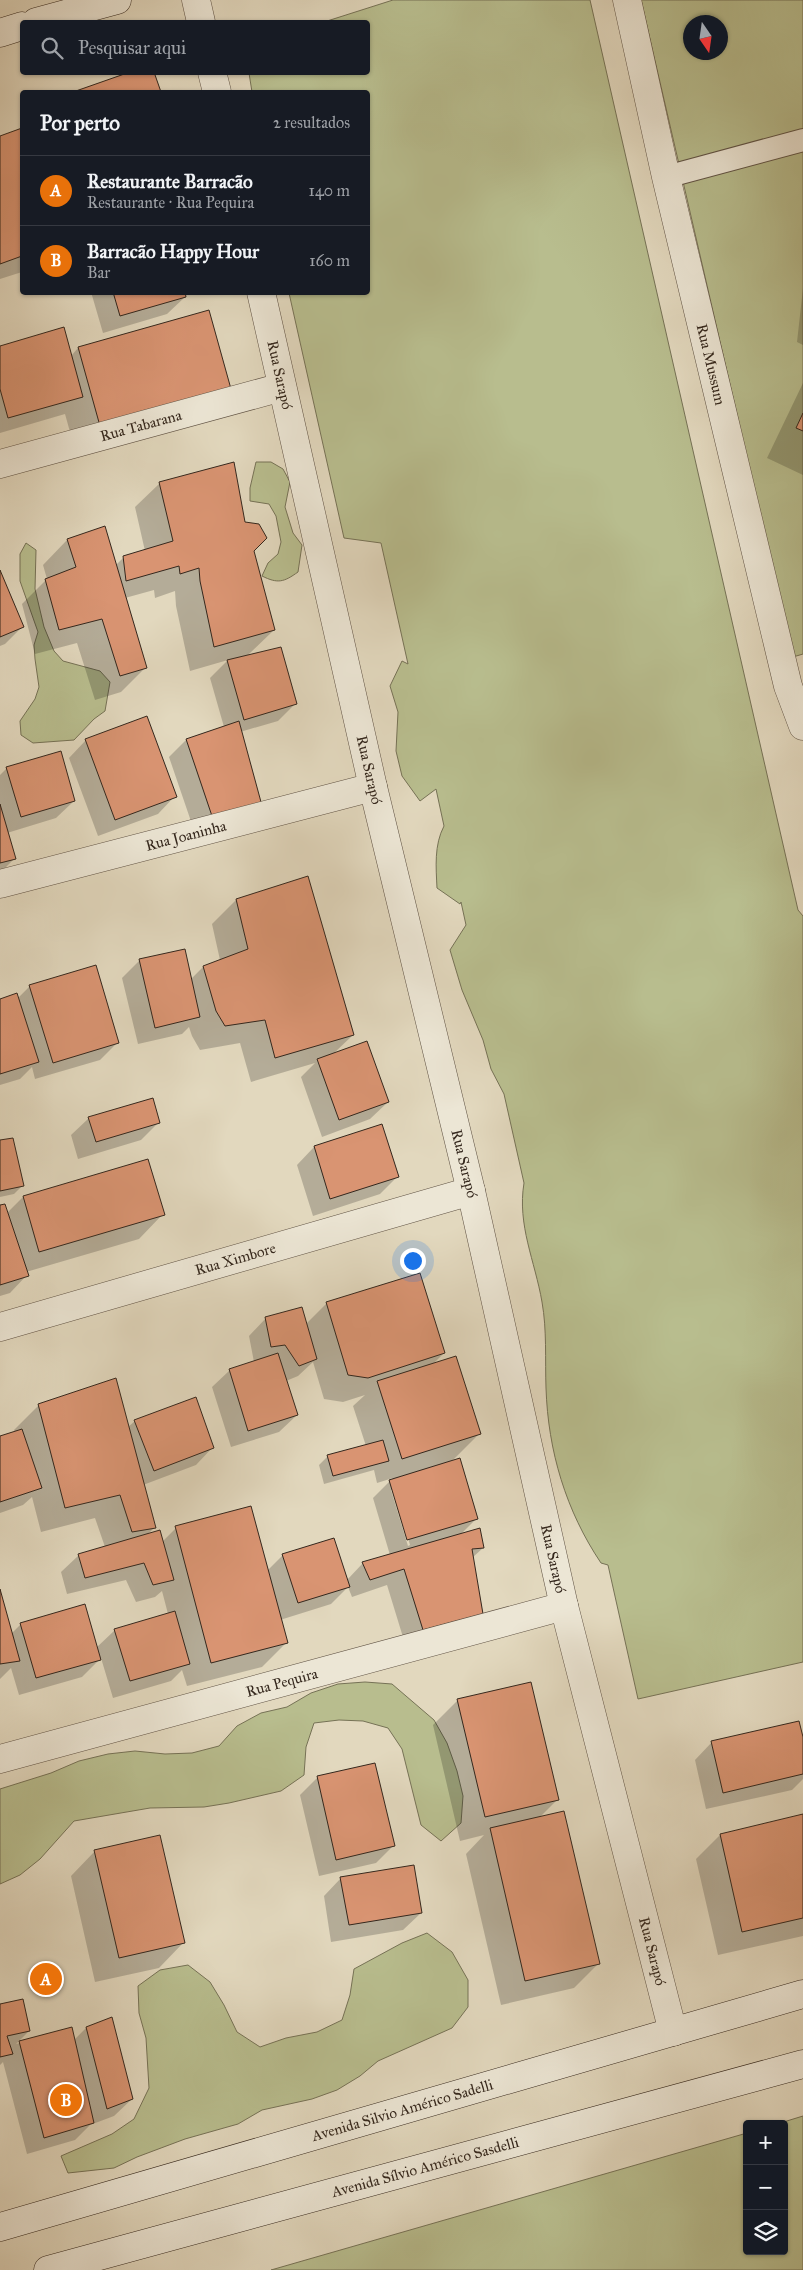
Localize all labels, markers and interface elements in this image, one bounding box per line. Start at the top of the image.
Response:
north arrow [683,15,728,60]
search box [20,20,370,75]
icon: search [38,34,66,62]
text: Pesquisar aqui [78,36,186,59]
text: Por perto [40,110,120,136]
text: 2 resultados [273,113,350,132]
text: Restaurante Barracão [87,170,253,193]
text: A [51,181,61,200]
text: 140 m [309,181,350,200]
text: Restaurante · Rua Pequira [87,193,254,212]
text: Barracão Happy Hour [87,240,259,263]
text: B [51,251,61,270]
text: 160 m [309,251,350,270]
text: Bar [87,263,110,282]
street label: Rua Mussum [693,322,729,407]
street label: Rua Sarapó [263,339,296,411]
street label: Rua Tabarana [98,406,184,445]
street label: Rua Sarapó [353,734,386,807]
street label: Rua Joaninha [143,816,229,855]
street label: Rua Sarapó [447,1127,481,1200]
street label: Rua Ximbore [193,1239,278,1279]
your location [400,1248,426,1274]
street label: Rua Sarapó [537,1522,570,1595]
street label: Rua Pequira [244,1664,320,1701]
street label: Rua Sarapó [635,1915,670,1988]
pin: A [30,1960,62,1998]
street label: Avenida Silvio Américo Sadelli [309,2075,495,2145]
pin: B [50,2081,82,2119]
map controls [743,2120,788,2255]
button: + [743,2120,788,2165]
street label: Avenida Sílvio Américo Sasdelli [329,2133,521,2201]
button: − [743,2165,788,2210]
button: layers [743,2210,788,2255]

